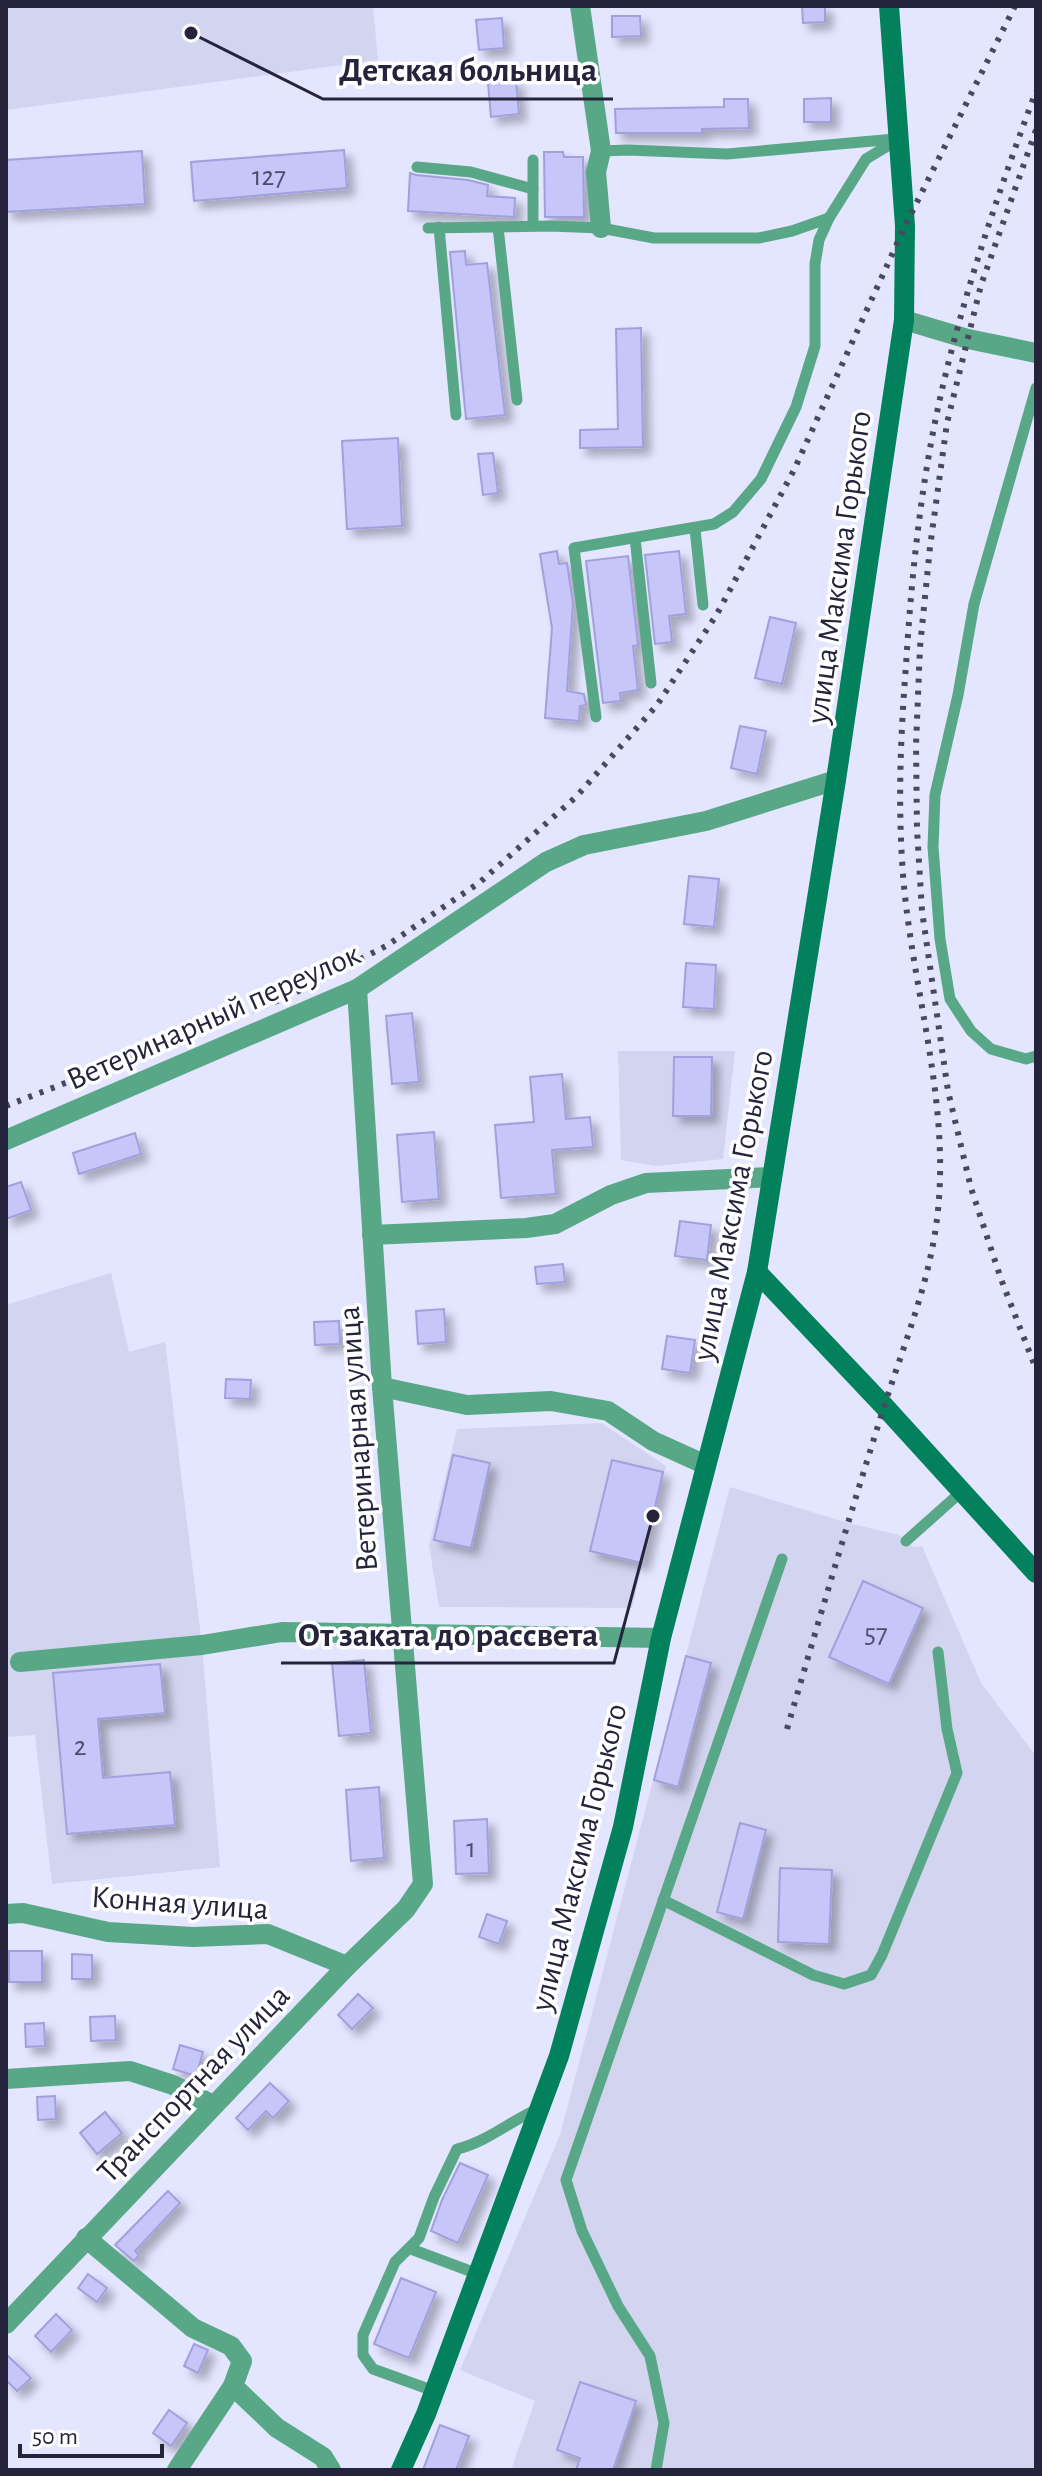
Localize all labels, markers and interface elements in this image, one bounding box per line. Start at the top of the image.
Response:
callout: Детская больница [323,41,613,99]
text: Детская больница [339,54,597,88]
house number: 127 [252,163,286,191]
street label: улица Максима Горького [801,409,877,727]
street label: Ветеринарный переулок [62,938,365,1096]
street label: улица Максима Горького [687,1047,779,1364]
street label: Ветеринарная улица [333,1305,383,1573]
callout: От заката до рассвета [281,1605,614,1663]
text: От заката до рассвета [297,1619,599,1653]
house number: 57 [864,1620,888,1648]
street label: улица Максима Горького [525,1700,633,2015]
house number: 2 [74,1733,86,1761]
house number: 1 [466,1835,476,1863]
street label: Конная улица [90,1881,270,1925]
street label: Транспортная улица [92,1979,296,2189]
scale bar [20,2408,162,2458]
text: 50 m [32,2425,78,2449]

